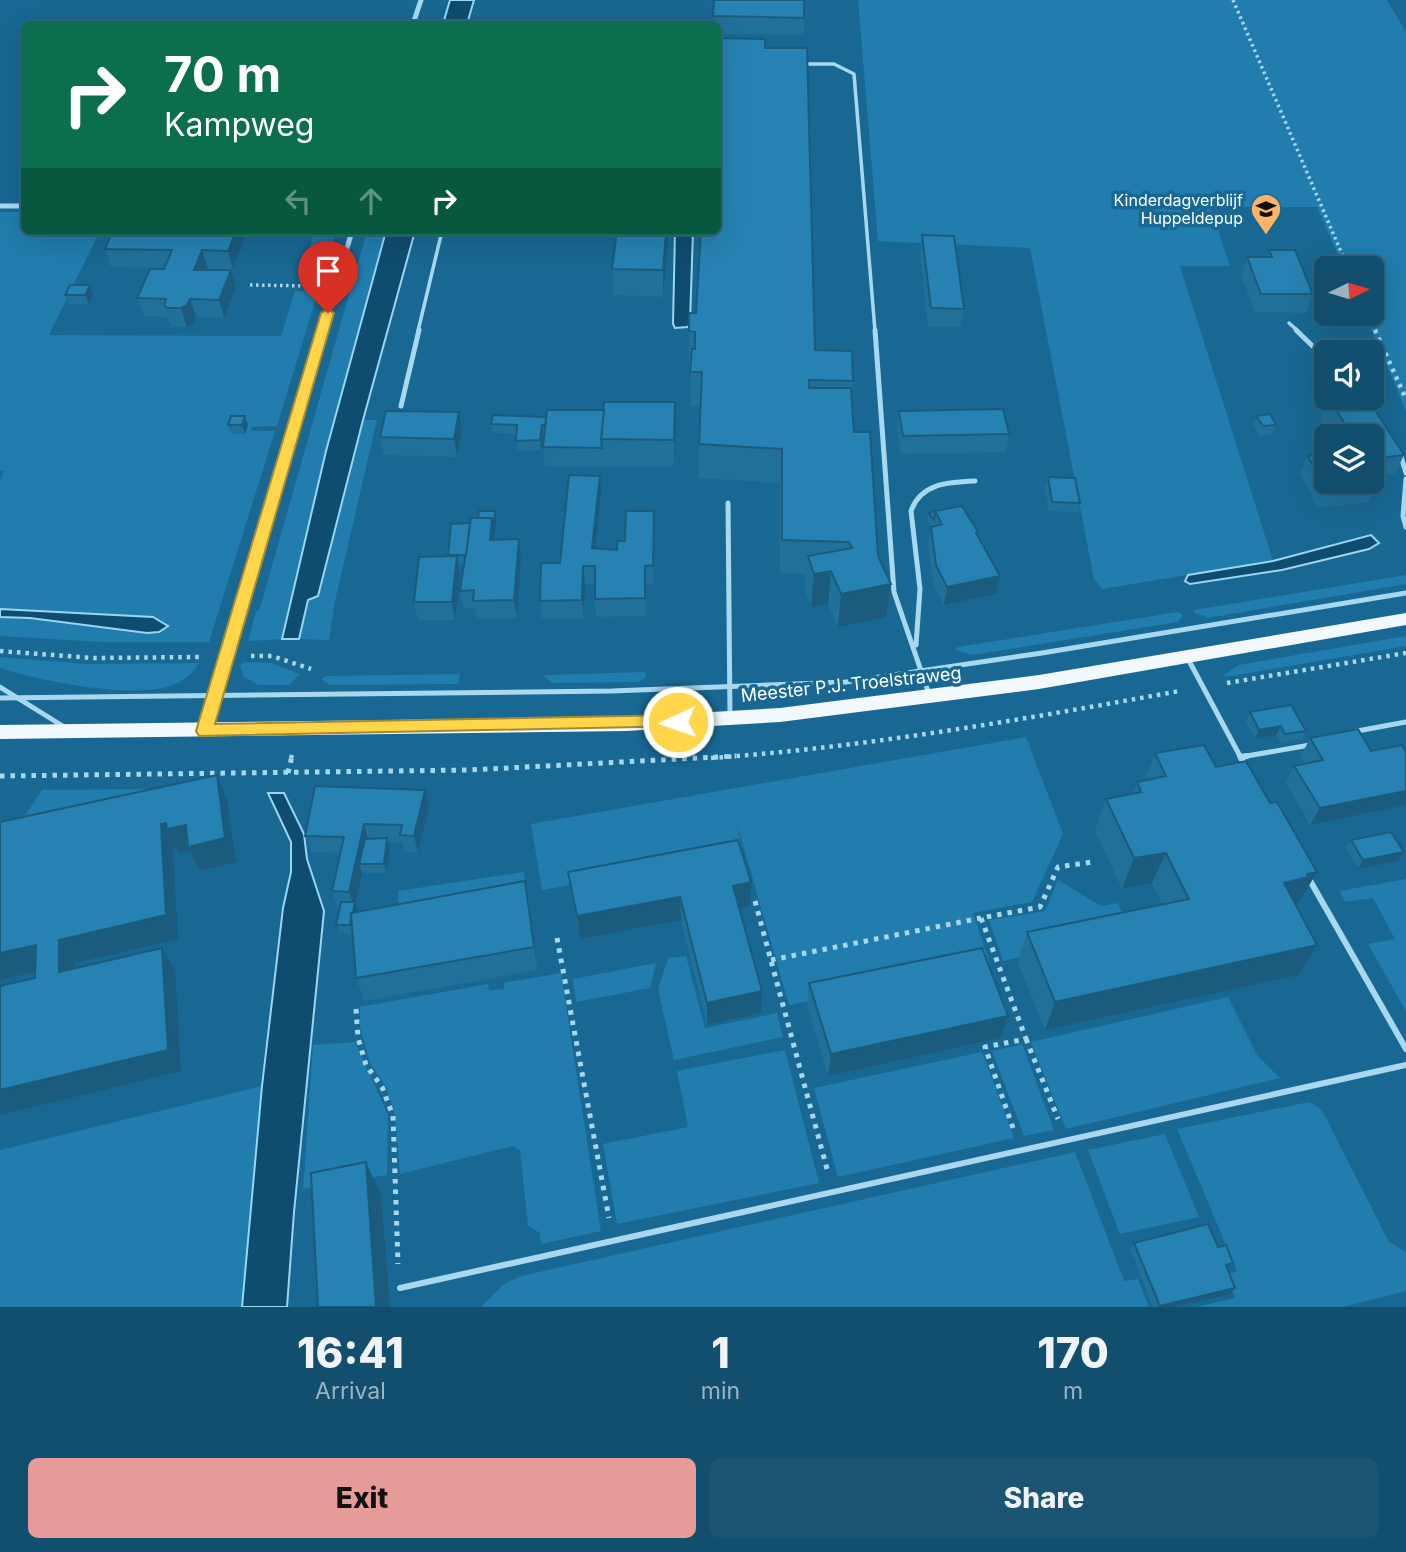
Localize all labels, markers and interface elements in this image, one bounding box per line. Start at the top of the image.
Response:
text: 70 m [164,45,281,104]
icon: right [49,49,140,140]
text: Kampweg [164,105,314,144]
icon: left [279,182,317,220]
icon: ahead [352,182,390,220]
icon: right [425,182,463,220]
place label: Kinderdagverblijf Huppeldepup [1114,190,1243,228]
school or university icon: Kinderdagverblijf Huppeldepup [1249,192,1283,236]
pin [298,241,358,313]
icon: arrive [309,252,347,290]
north arrow [1314,256,1384,326]
map controls [1314,256,1384,494]
button: sound [1314,340,1384,410]
button: layers [1314,424,1384,494]
street label: Meester P.J. Troelstraweg [740,662,962,706]
position arrow [641,685,715,759]
text: 16:41 [297,1327,404,1378]
text: 1 [711,1327,730,1378]
text: 170 [1037,1327,1109,1378]
text: Arrival [315,1377,386,1405]
text: min [701,1377,740,1405]
text: m [1063,1377,1083,1405]
button: Exit [28,1458,696,1538]
button: Share [710,1458,1378,1538]

